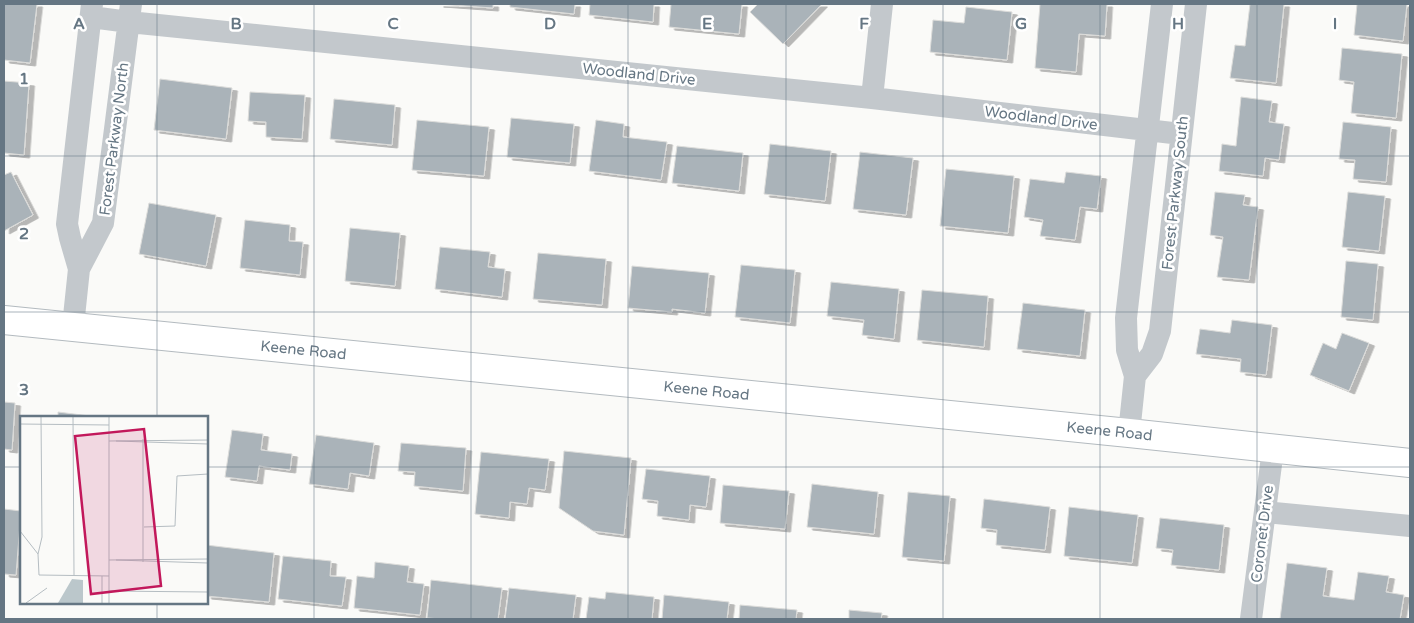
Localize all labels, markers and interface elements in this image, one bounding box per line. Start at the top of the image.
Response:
text: A [73,14,85,34]
text: B [230,14,242,34]
text: C [387,14,399,34]
text: D [544,14,556,34]
text: E [702,14,712,34]
text: F [859,14,869,34]
text: G [1015,14,1027,34]
text: H [1172,14,1184,34]
text: I [1333,14,1337,34]
street label: Woodland Drive [581,59,697,89]
street label: Forest Parkway North [96,61,132,217]
text: 1 [19,69,29,89]
street label: Woodland Drive [983,102,1099,134]
street label: Forest Parkway South [1158,115,1192,271]
text: 2 [19,224,29,244]
street label: Keene Road [260,337,347,363]
street label: Keene Road [663,377,750,404]
text: 3 [19,380,29,400]
inset map [20,416,208,603]
street label: Keene Road [1066,418,1153,444]
street label: Coronet Drive [1247,484,1277,584]

